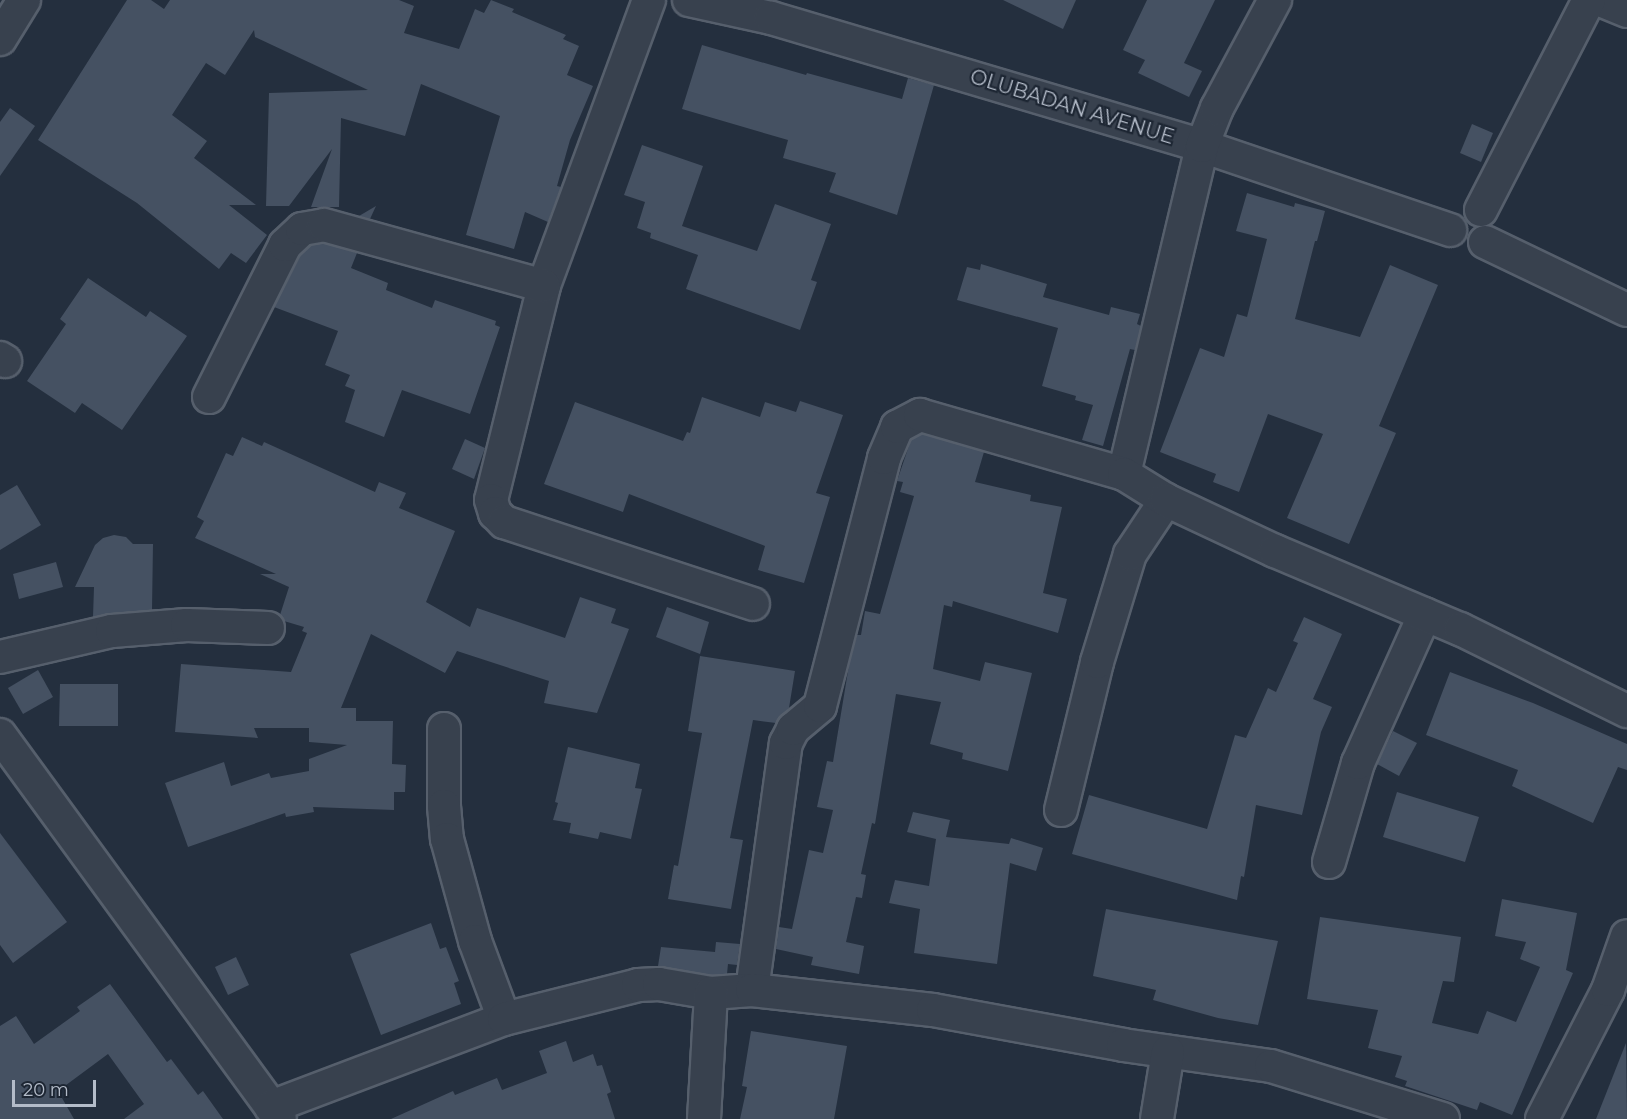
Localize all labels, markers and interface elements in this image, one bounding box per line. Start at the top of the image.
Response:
street label: OLUBADAN AVENUE [967,65,1177,149]
scale bar [15,1068,99,1106]
text: 20 m [23,1079,69,1101]

